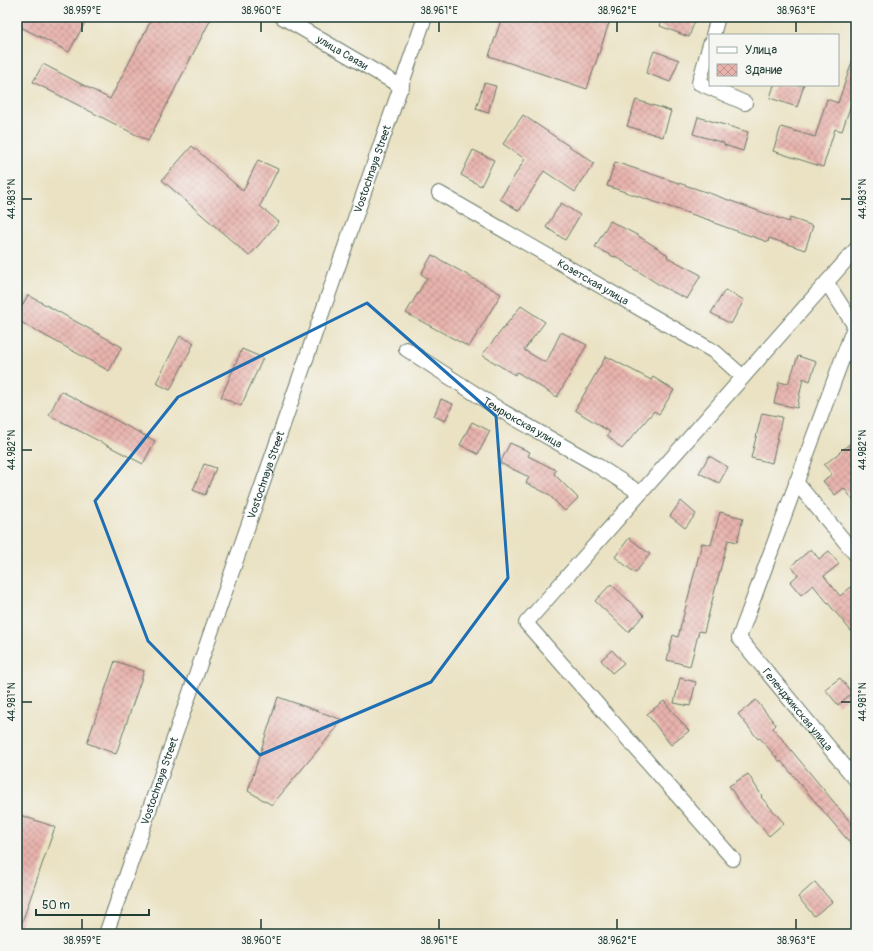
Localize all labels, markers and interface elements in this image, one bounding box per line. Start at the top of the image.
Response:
text: 38.959°E [63,5,101,17]
text: 38.960°E [241,5,281,17]
text: 38.961°E [420,5,458,17]
text: 38.962°E [598,5,636,17]
text: 38.963°E [777,5,815,17]
street label: улица Связи [313,32,370,73]
legend [709,34,839,86]
text: Улица [745,43,777,58]
text: Здание [745,63,782,78]
street label: Vostochnaya Street [351,123,394,215]
text: 44.983°N [6,178,18,219]
text: 44.983°N [857,178,869,219]
street label: Козетская улица [555,257,631,308]
street label: Темрюкская улица [480,395,565,451]
text: 44.982°N [6,429,18,470]
street label: Vostochnaya Street [245,429,288,521]
text: 44.982°N [857,429,869,470]
street label: Геленджикская улица [760,666,835,754]
text: 44.981°N [6,682,18,722]
text: 44.981°N [857,682,869,722]
street label: Vostochnaya Street [138,735,181,827]
scale bar [36,891,149,917]
text: 50 m [42,898,70,913]
text: 38.959°E [63,935,101,947]
text: 38.960°E [241,935,281,947]
text: 38.961°E [420,935,458,947]
text: 38.962°E [598,935,636,947]
text: 38.963°E [777,935,815,947]

